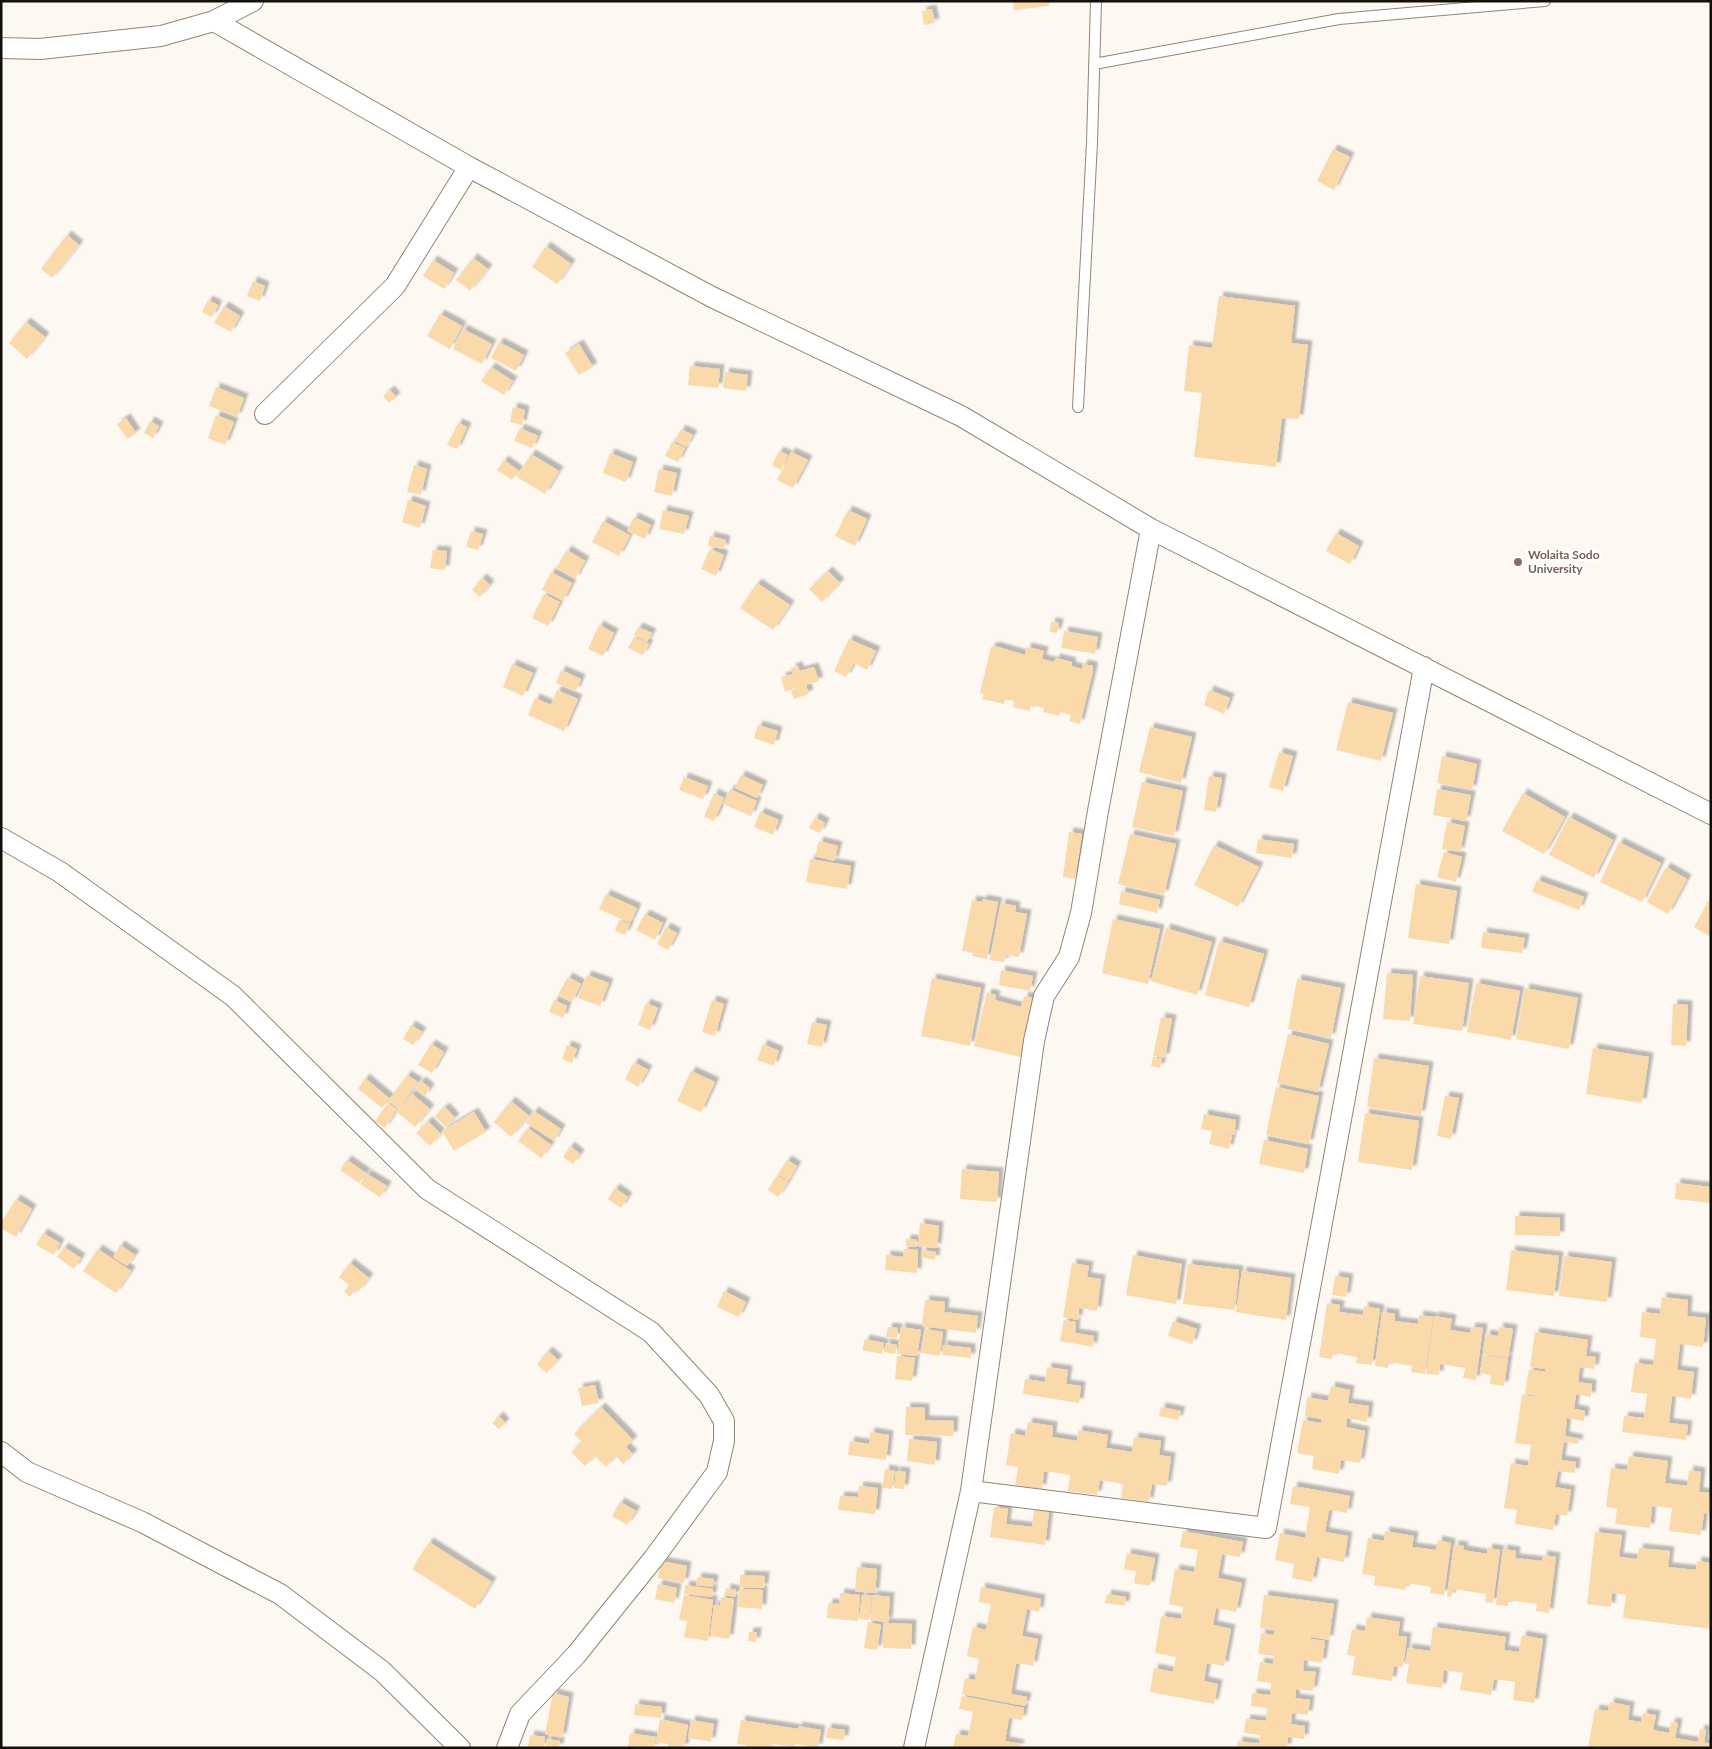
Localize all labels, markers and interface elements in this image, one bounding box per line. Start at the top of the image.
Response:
place label: Wolaita Sodo University [1528,547,1600,576]
marker: Wolaita Sodo University [1512,556,1524,568]

